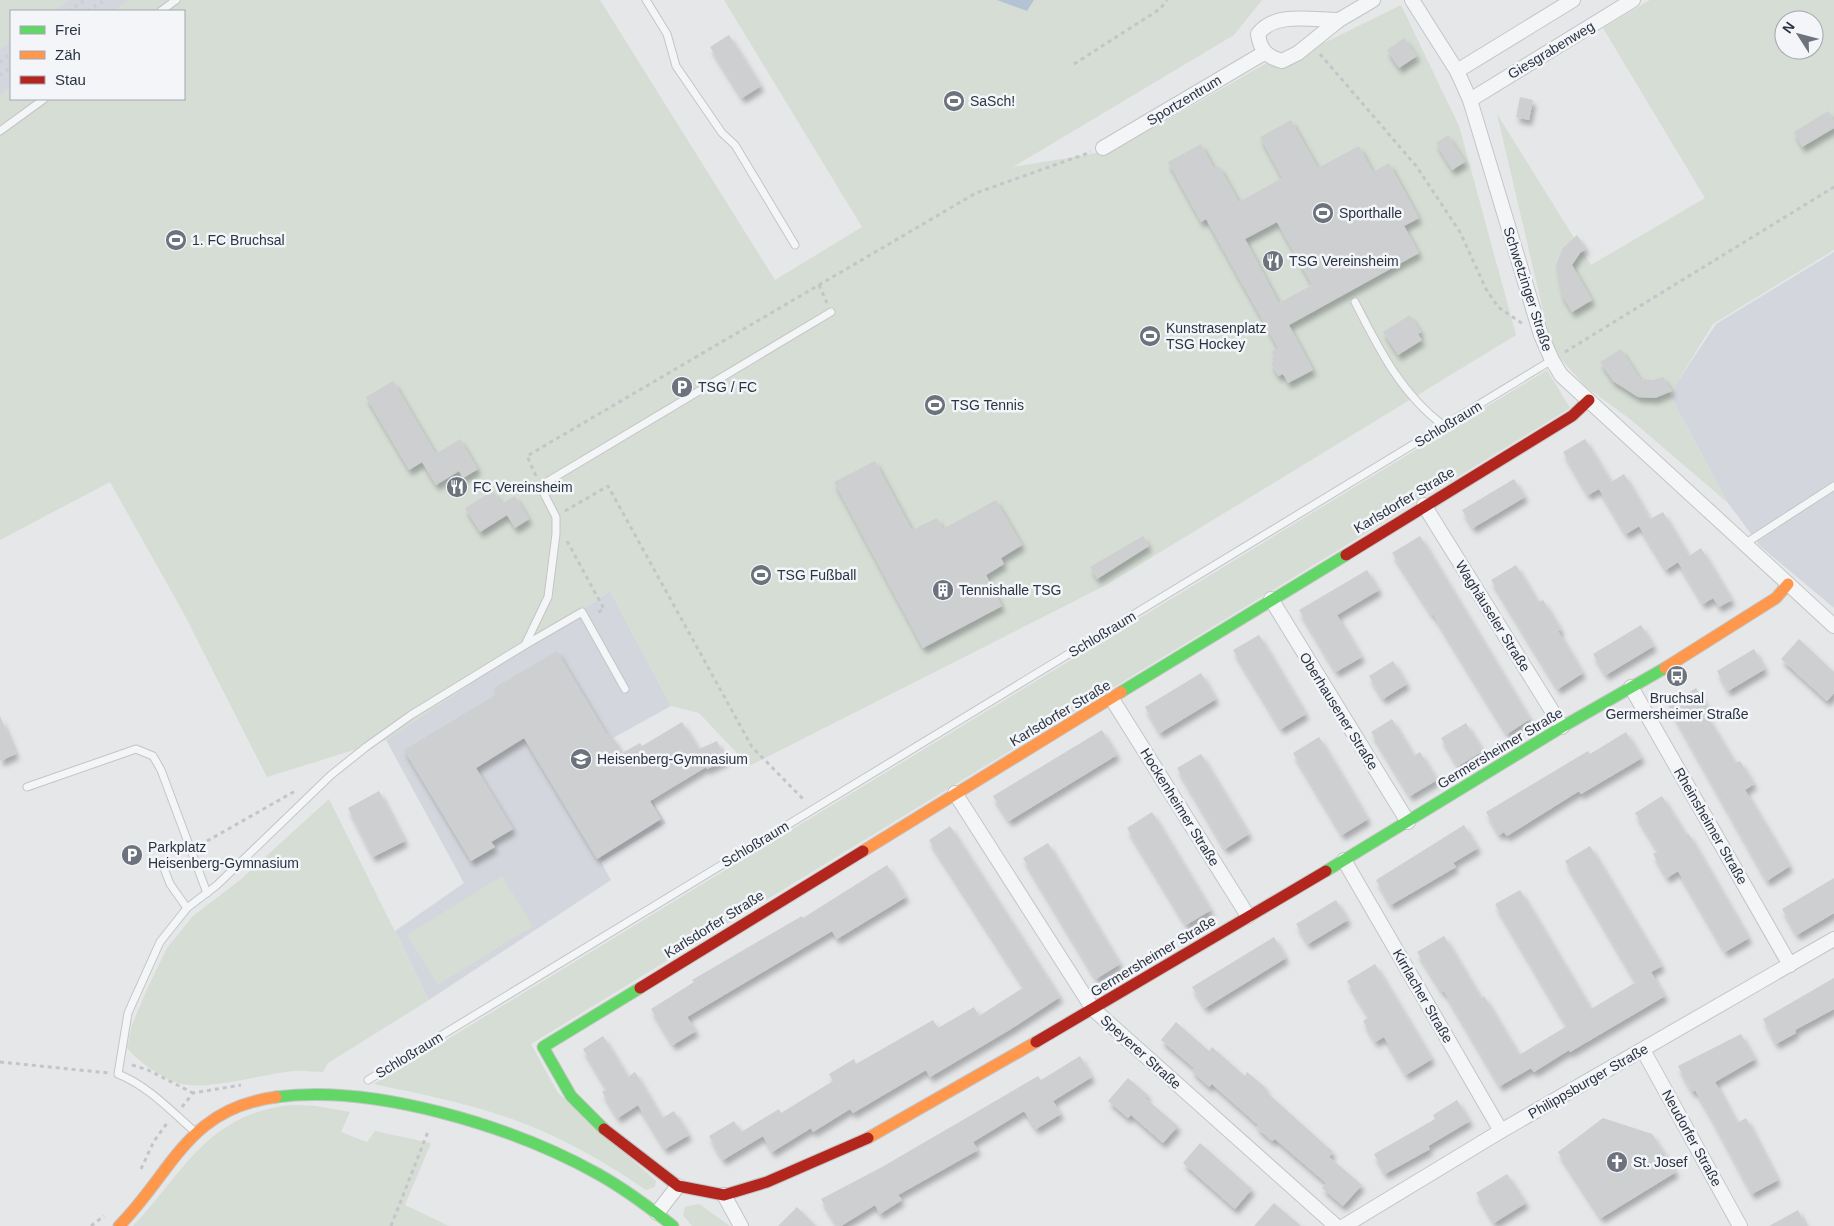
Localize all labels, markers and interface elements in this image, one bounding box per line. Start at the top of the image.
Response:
legend [10,10,185,100]
north arrow [1774,10,1824,60]
street label: Giesgrabenweg [1505,18,1597,82]
text: N [1779,19,1798,36]
text: Frei [55,21,81,38]
text: Zäh [55,46,81,63]
text: Stau [55,71,86,88]
street label: Sportzentrum [1144,71,1224,129]
sports icon: SaSch! [942,89,966,113]
place label: SaSch! [970,93,1015,109]
sports icon: Sporthalle [1311,201,1335,225]
place label: Sporthalle [1339,205,1402,221]
street label: Schwetzinger Straße [1500,225,1556,353]
sports icon: 1. FC Bruchsal [164,228,188,252]
place label: 1. FC Bruchsal [192,232,285,248]
restaurant icon: TSG Vereinsheim [1261,249,1285,273]
place label: TSG Vereinsheim [1289,253,1399,269]
place label: Kunstrasenplatz TSG Hockey [1166,320,1266,352]
sports icon: Kunstrasenplatz TSG Hockey [1138,324,1162,348]
parking icon: TSG / FC [670,375,694,399]
place label: TSG / FC [698,379,757,395]
sports icon: TSG Tennis [923,393,947,417]
place label: TSG Tennis [951,397,1024,413]
street label: Schloßraum [1412,398,1484,450]
street label: Karlsdorfer Straße [1351,464,1457,536]
restaurant icon: FC Vereinsheim [445,475,469,499]
place label: FC Vereinsheim [473,479,573,495]
street label: Waghäuseler Straße [1452,558,1534,675]
sports icon: TSG Fußball [749,563,773,587]
place label: TSG Fußball [777,567,856,583]
building icon: Tennishalle TSG [931,578,955,602]
place label: Tennishalle TSG [959,582,1061,598]
street label: Schloßraum [1066,608,1138,660]
street label: Oberhausener Straße [1296,649,1382,773]
bus stop icon: Bruchsal Germersheimer Straße [1665,664,1689,688]
street label: Karlsdorfer Straße [1007,677,1113,749]
place label: Bruchsal Germersheimer Straße [1605,690,1749,722]
street label: Germersheimer Straße [1435,704,1566,792]
street label: Hockenheimer Straße [1137,745,1223,869]
school or university icon: Heisenberg-Gymnasium [569,747,593,771]
place label: Heisenberg-Gymnasium [597,751,748,767]
street label: Rheinsheimer Straße [1671,765,1751,887]
street label: Schloßraum [719,818,791,870]
place label: Parkplatz Heisenberg-Gymnasium [148,839,299,871]
parking icon: Parkplatz Heisenberg-Gymnasium [120,843,144,867]
street label: Karlsdorfer Straße [661,887,767,961]
street label: Germersheimer Straße [1088,912,1219,1000]
street label: Kirrlacher Straße [1390,946,1456,1046]
street label: Speyerer Straße [1097,1012,1185,1092]
street label: Schloßraum [373,1029,445,1081]
street label: Philippsburger Straße [1525,1040,1651,1122]
street label: Neudorfer Straße [1659,1087,1725,1189]
church icon: St. Josef [1605,1150,1629,1174]
place label: St. Josef [1633,1154,1688,1170]

